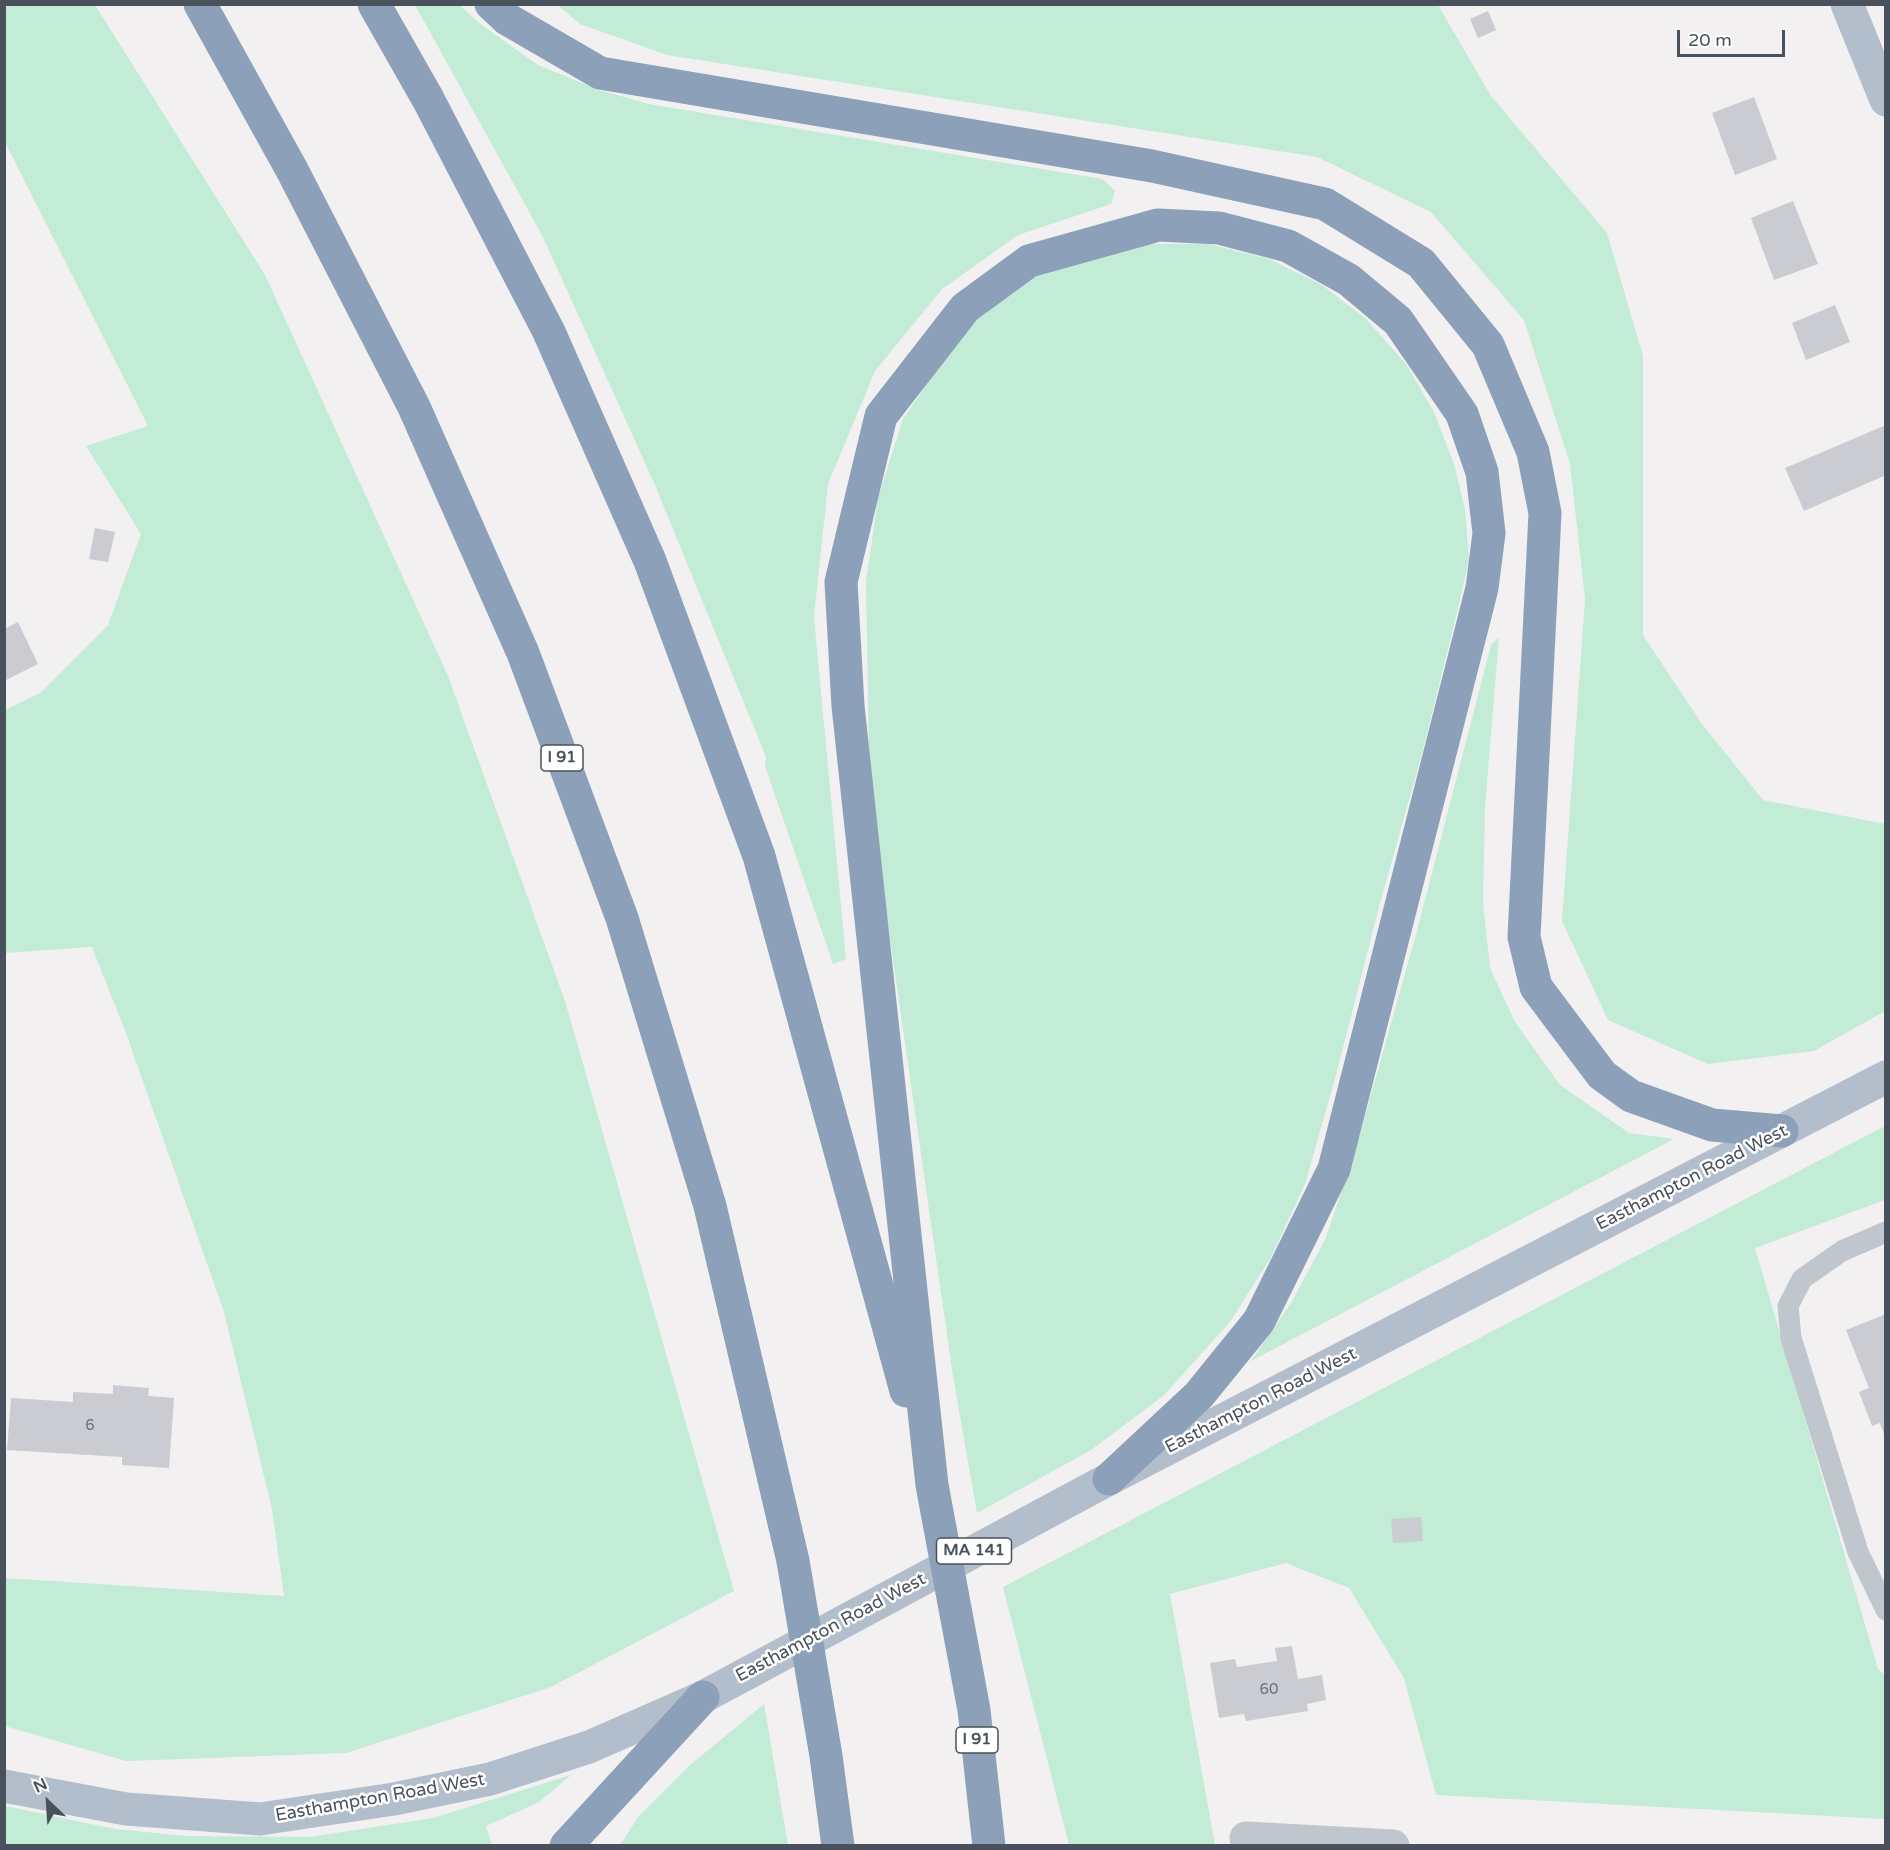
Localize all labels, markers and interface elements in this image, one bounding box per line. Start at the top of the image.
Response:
scale bar [1680,18,1788,56]
text: 20 m [1688,29,1732,51]
road number: I 91 [541,745,583,771]
street label: Easthampton Road West [1593,1120,1791,1236]
street label: Easthampton Road West [1162,1343,1360,1459]
house number: 6 [85,1417,95,1435]
road number: MA 141 [936,1538,1012,1564]
street label: Easthampton Road West [732,1569,930,1687]
house number: 60 [1260,1681,1278,1699]
road number: I 91 [956,1727,998,1753]
street label: Easthampton Road West [274,1769,486,1827]
north arrow [18,1772,78,1832]
text: N [30,1774,50,1797]

